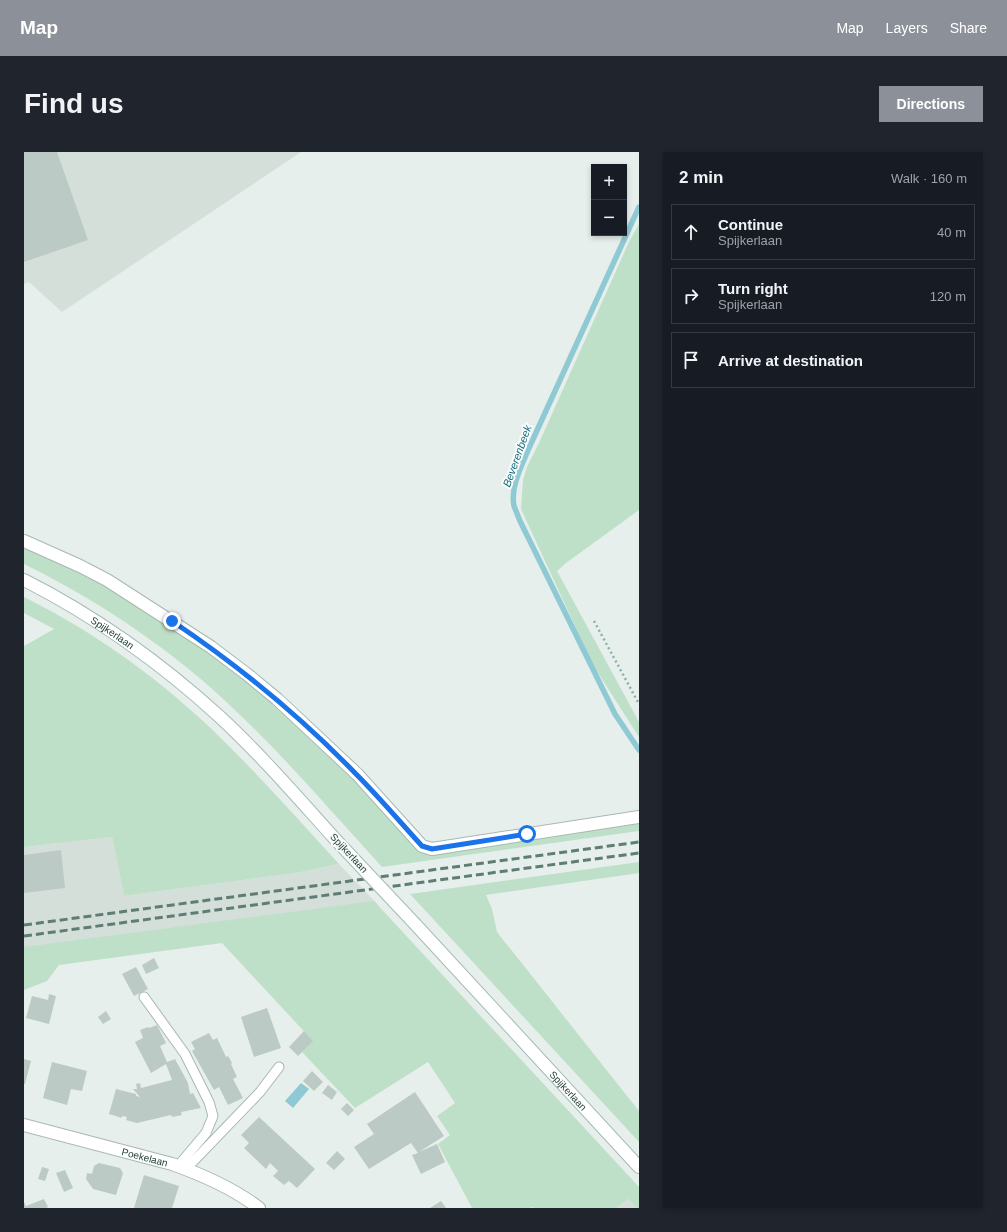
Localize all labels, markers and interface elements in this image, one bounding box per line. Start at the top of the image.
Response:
text: Map [20,17,58,38]
text: Map [836,20,864,36]
text: Layers [886,20,928,36]
text: Share [950,20,987,36]
button: Directions [879,86,983,122]
text: Find us [24,88,124,119]
map controls [591,164,627,236]
button: + [591,164,627,200]
text: 2 min [679,168,723,187]
text: Walk · 160 m [891,171,967,186]
button: − [591,200,627,236]
text: Continue [718,216,783,233]
icon: ahead [680,221,702,243]
text: 40 m [937,225,966,240]
text: Spijkerlaan [718,233,782,248]
text: Turn right [718,280,788,297]
icon: right [680,285,702,307]
text: 120 m [930,289,966,304]
text: Spijkerlaan [718,297,782,312]
icon: arrive [680,349,702,371]
text: Arrive at destination [718,352,863,369]
water label: Beverenbeek [500,423,534,489]
route end [163,612,181,630]
street label: Spijkerlaan [89,614,136,651]
route start [518,825,536,843]
street label: Spijkerlaan [328,831,370,875]
street label: Spijkerlaan [548,1069,589,1112]
street label: Poekelaan [121,1146,169,1168]

